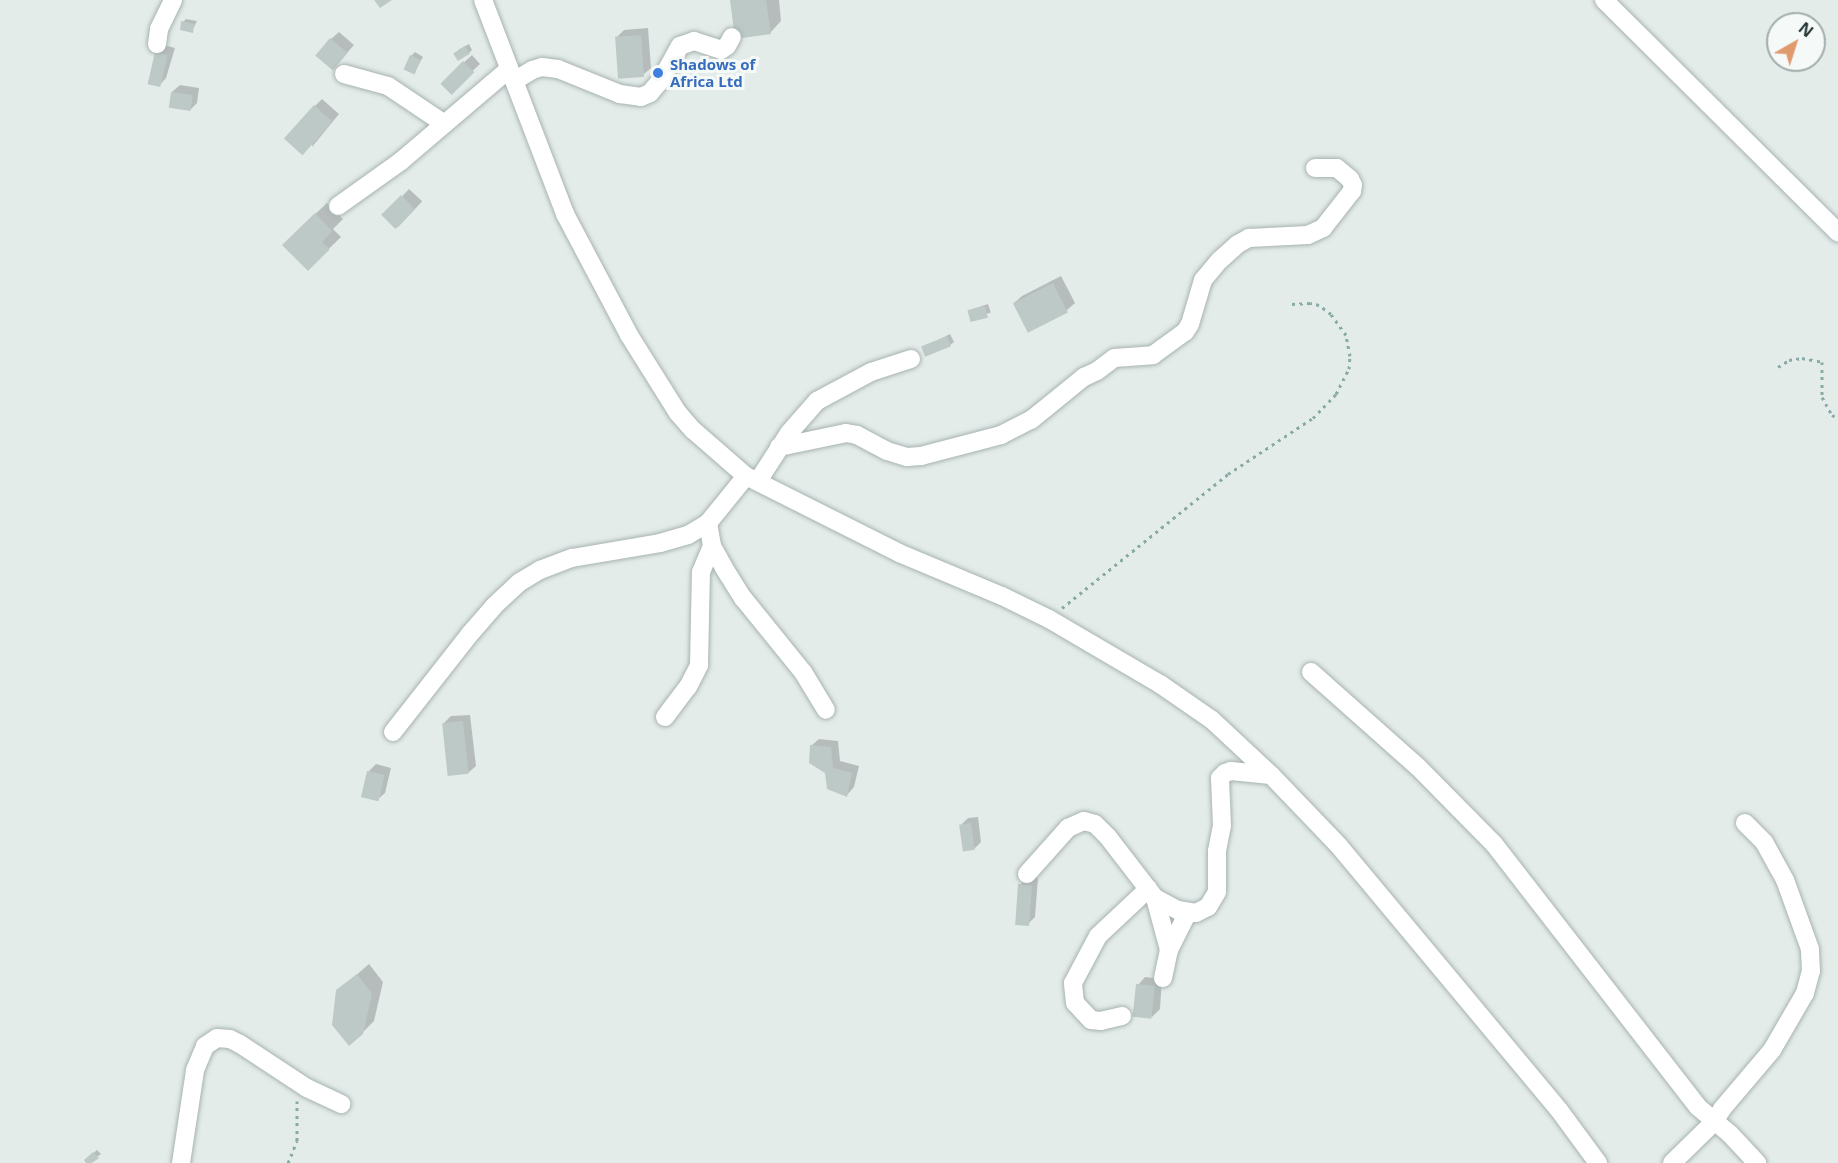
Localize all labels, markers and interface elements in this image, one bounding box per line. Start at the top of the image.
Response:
north arrow [1766,12,1826,72]
text: N [1794,17,1818,42]
place label: Shadows of Africa Ltd [670,55,755,90]
marker: Shadows of Africa Ltd [651,66,665,80]

